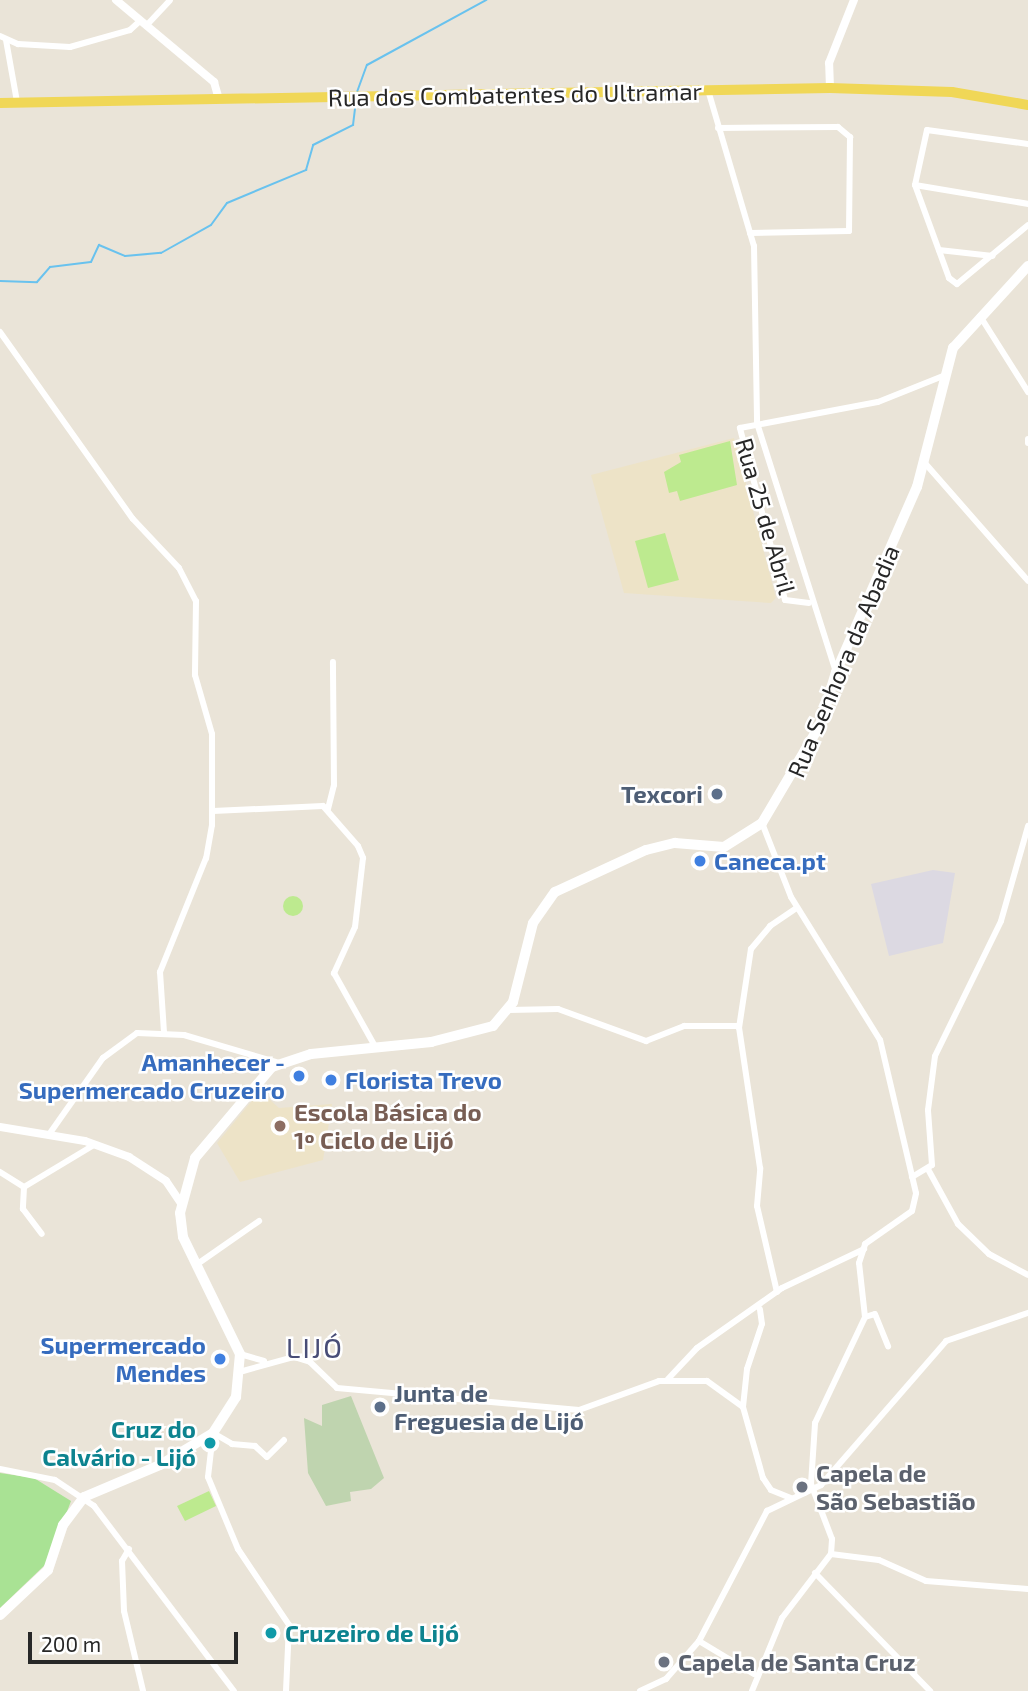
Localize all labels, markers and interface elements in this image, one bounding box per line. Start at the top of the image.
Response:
street label: Rua dos Combatentes do Ultramar [328,76,702,112]
street label: Rua 25 de Abril [730,434,802,598]
street label: Rua Senhora da Abadia [781,540,905,782]
place label: Texcori [621,780,703,808]
marker: Texcori [709,786,725,802]
place label: Caneca.pt [714,847,826,875]
marker: Caneca.pt [692,853,708,869]
place label: Amanhecer - Supermercado Cruzeiro [19,1048,285,1104]
place label: Florista Trevo [345,1066,502,1094]
marker: Amanhecer - Supermercado Cruzeiro [291,1068,307,1084]
marker: Florista Trevo [323,1072,339,1088]
place label: Escola Básica do 1º Ciclo de Lijó [294,1098,482,1154]
marker: Escola Básica do 1º Ciclo de Lijó [272,1118,288,1134]
district label: LIJÓ [287,1330,343,1364]
place label: Supermercado Mendes [40,1331,206,1387]
marker: Supermercado Mendes [212,1351,228,1367]
place label: Junta de Freguesia de Lijó [394,1379,584,1435]
marker: Junta de Freguesia de Lijó [372,1399,388,1415]
place label: Cruz do Calvário - Lijó [42,1415,196,1471]
marker: Cruz do Calvário - Lijó [202,1435,218,1451]
place label: Capela de São Sebastião [816,1459,976,1515]
marker: Capela de São Sebastião [794,1479,810,1495]
scale bar [32,1618,242,1662]
place label: Cruzeiro de Lijó [285,1619,459,1647]
marker: Cruzeiro de Lijó [263,1625,279,1641]
text: 200 m [41,1631,101,1656]
place label: Capela de Santa Cruz [678,1648,916,1676]
marker: Capela de Santa Cruz [656,1654,672,1670]

